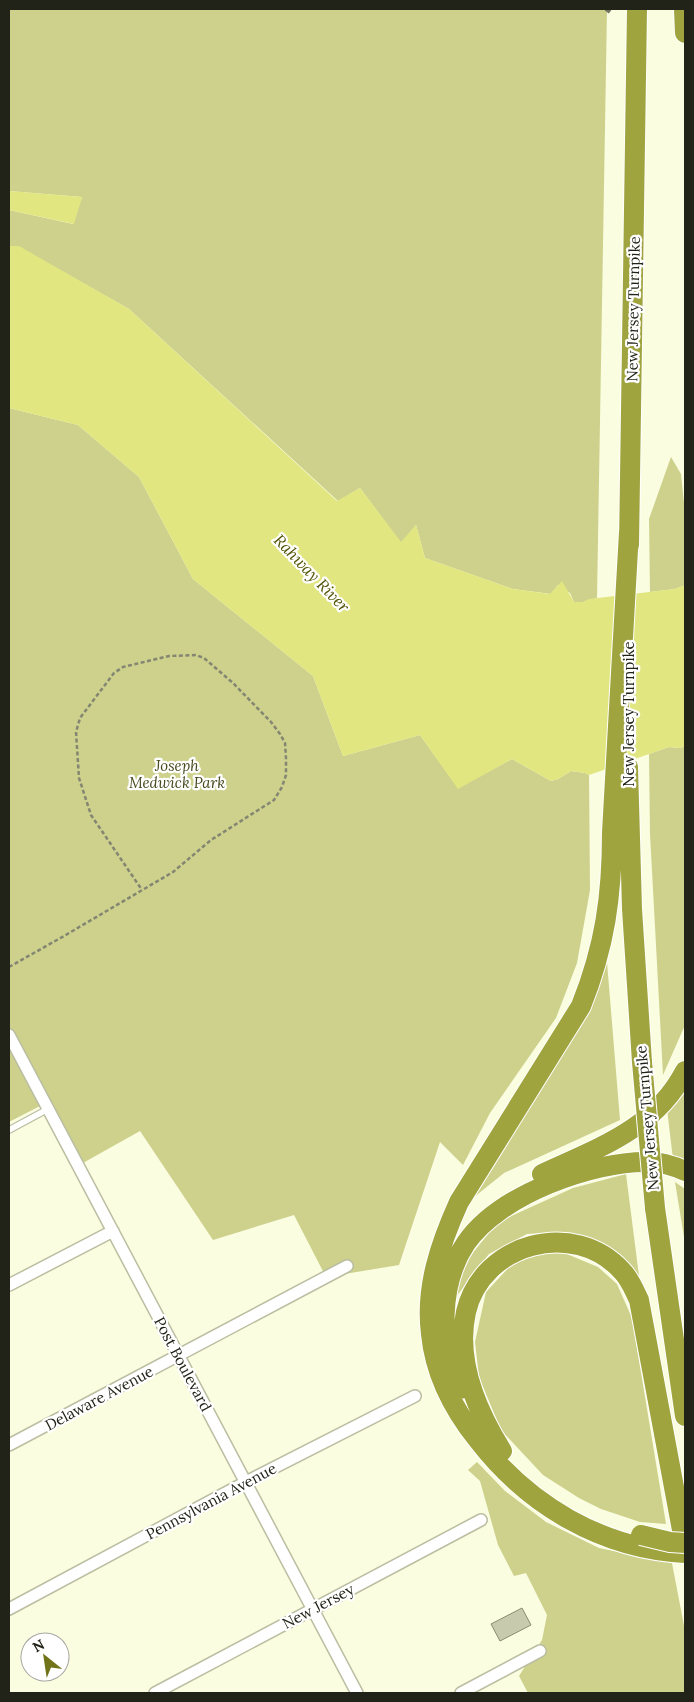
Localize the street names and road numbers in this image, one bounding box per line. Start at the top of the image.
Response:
street label: New Jersey Turnpike [622,236,644,382]
street label: New Jersey Turnpike [619,641,638,787]
street label: New Jersey Turnpike [631,1045,663,1191]
street label: Post Boulevard [150,1314,216,1414]
street label: Delaware Avenue [42,1361,156,1435]
street label: Pennsylvania Avenue [142,1459,280,1543]
street label: New Jersey [279,1579,357,1633]

